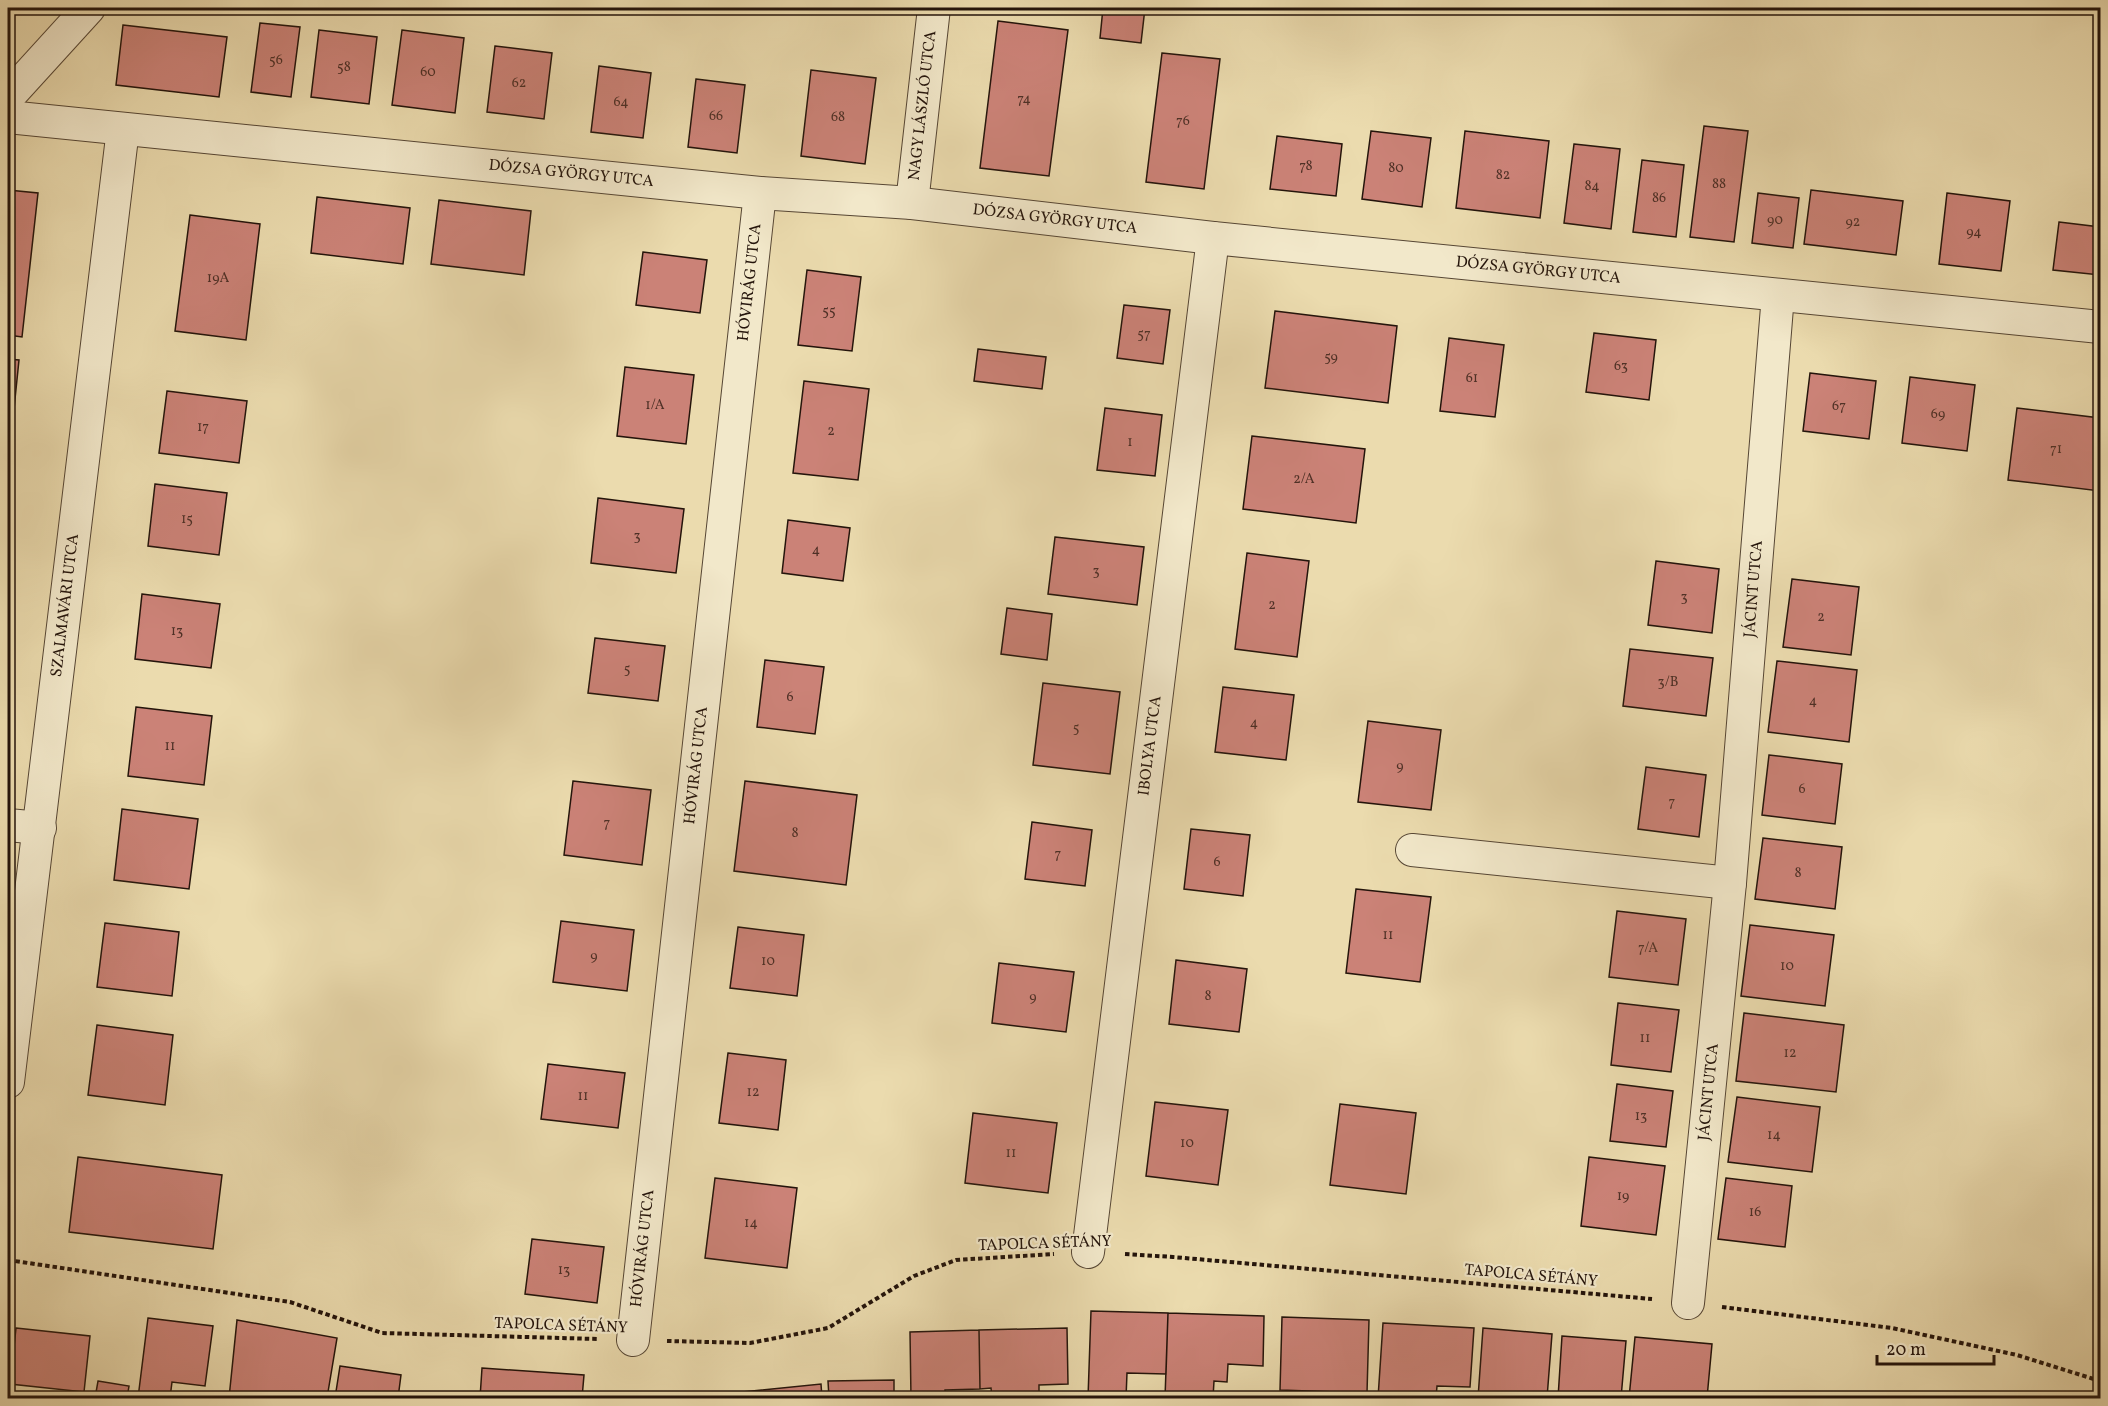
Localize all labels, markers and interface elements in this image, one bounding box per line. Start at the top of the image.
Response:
street label: NAGY LÁSZLÓ UTCA [904,29,942,182]
house number: 56 [269,51,283,70]
house number: 58 [337,58,351,77]
house number: 60 [420,63,436,82]
house number: 62 [512,74,526,93]
house number: 74 [1017,90,1031,109]
house number: 64 [613,93,629,112]
house number: 66 [709,107,723,126]
house number: 68 [831,108,845,127]
house number: 76 [1176,112,1190,131]
street label: DÓZSA GYÖRGY UTCA [488,155,655,193]
house number: 78 [1299,157,1313,176]
house number: 80 [1388,159,1404,178]
house number: 82 [1496,166,1510,185]
house number: 88 [1712,175,1726,194]
house number: 84 [1584,177,1600,196]
house number: 86 [1652,189,1666,208]
street label: DÓZSA GYÖRGY UTCA [971,199,1138,240]
house number: 90 [1767,211,1783,230]
house number: 92 [1846,213,1860,232]
street label: HÓVIRÁG UTCA [733,222,768,343]
house number: 94 [1966,223,1982,242]
street label: DÓZSA GYÖRGY UTCA [1455,251,1622,290]
house number: 19A [207,269,229,288]
house number: 55 [822,302,836,321]
house number: 57 [1137,325,1151,344]
house number: 59 [1324,348,1338,367]
house number: 63 [1614,357,1628,376]
house number: 61 [1466,369,1478,388]
house number: 1/A [645,396,665,415]
house number: 67 [1832,397,1846,416]
house number: 69 [1931,405,1945,424]
house number: 17 [197,418,209,437]
house number: 2 [827,422,835,441]
house number: 1 [1127,433,1133,452]
house number: 71 [2050,440,2062,459]
house number: 2/A [1293,470,1315,489]
house number: 15 [181,510,193,529]
house number: 3 [633,527,641,546]
street label: SZALMAVÁRI UTCA [46,532,85,678]
street label: JÁCINT UTCA [1739,539,1769,639]
house number: 4 [812,541,820,560]
house number: 3 [1092,562,1100,581]
house number: 3 [1680,588,1688,607]
house number: 2 [1268,596,1276,615]
house number: 2 [1817,608,1825,627]
house number: 13 [171,622,183,641]
house number: 5 [624,660,630,679]
house number: 3/B [1657,673,1679,692]
house number: 6 [786,688,794,707]
house number: 4 [1809,692,1817,711]
street label: IBOLYA UTCA [1133,695,1167,797]
street label: HÓVIRÁG UTCA [679,705,714,826]
house number: 4 [1250,714,1258,733]
house number: 5 [1073,719,1079,738]
house number: 11 [165,737,175,756]
house number: 9 [1396,757,1404,776]
house number: 6 [1798,780,1806,799]
house number: 7 [1669,793,1676,812]
house number: 7 [604,814,611,833]
house number: 8 [791,824,799,843]
house number: 7 [1055,845,1062,864]
house number: 6 [1213,853,1221,872]
house number: 8 [1794,864,1802,883]
house number: 11 [1383,926,1393,945]
house number: 7/A [1638,939,1658,958]
house number: 9 [590,947,598,966]
house number: 10 [761,952,775,971]
house number: 10 [1780,957,1794,976]
house number: 8 [1204,987,1212,1006]
house number: 9 [1029,988,1037,1007]
house number: 11 [1640,1029,1650,1048]
street label: JÁCINT UTCA [1693,1042,1725,1142]
house number: 12 [1784,1044,1796,1063]
house number: 12 [747,1083,759,1102]
house number: 11 [578,1087,588,1106]
house number: 13 [1635,1107,1647,1126]
house number: 14 [1767,1126,1781,1145]
house number: 10 [1180,1134,1194,1153]
house number: 11 [1006,1144,1016,1163]
house number: 19 [1617,1187,1629,1206]
street label: HÓVIRÁG UTCA [626,1189,661,1309]
house number: 16 [1749,1203,1761,1222]
house number: 14 [744,1214,758,1233]
street label: TAPOLCA SÉTÁNY [978,1231,1112,1257]
street label: TAPOLCA SÉTÁNY [1463,1259,1599,1293]
house number: 13 [558,1261,570,1280]
street label: TAPOLCA SÉTÁNY [494,1313,628,1339]
scale bar [1877,1328,1994,1366]
text: 20 m [1886,1338,1926,1363]

